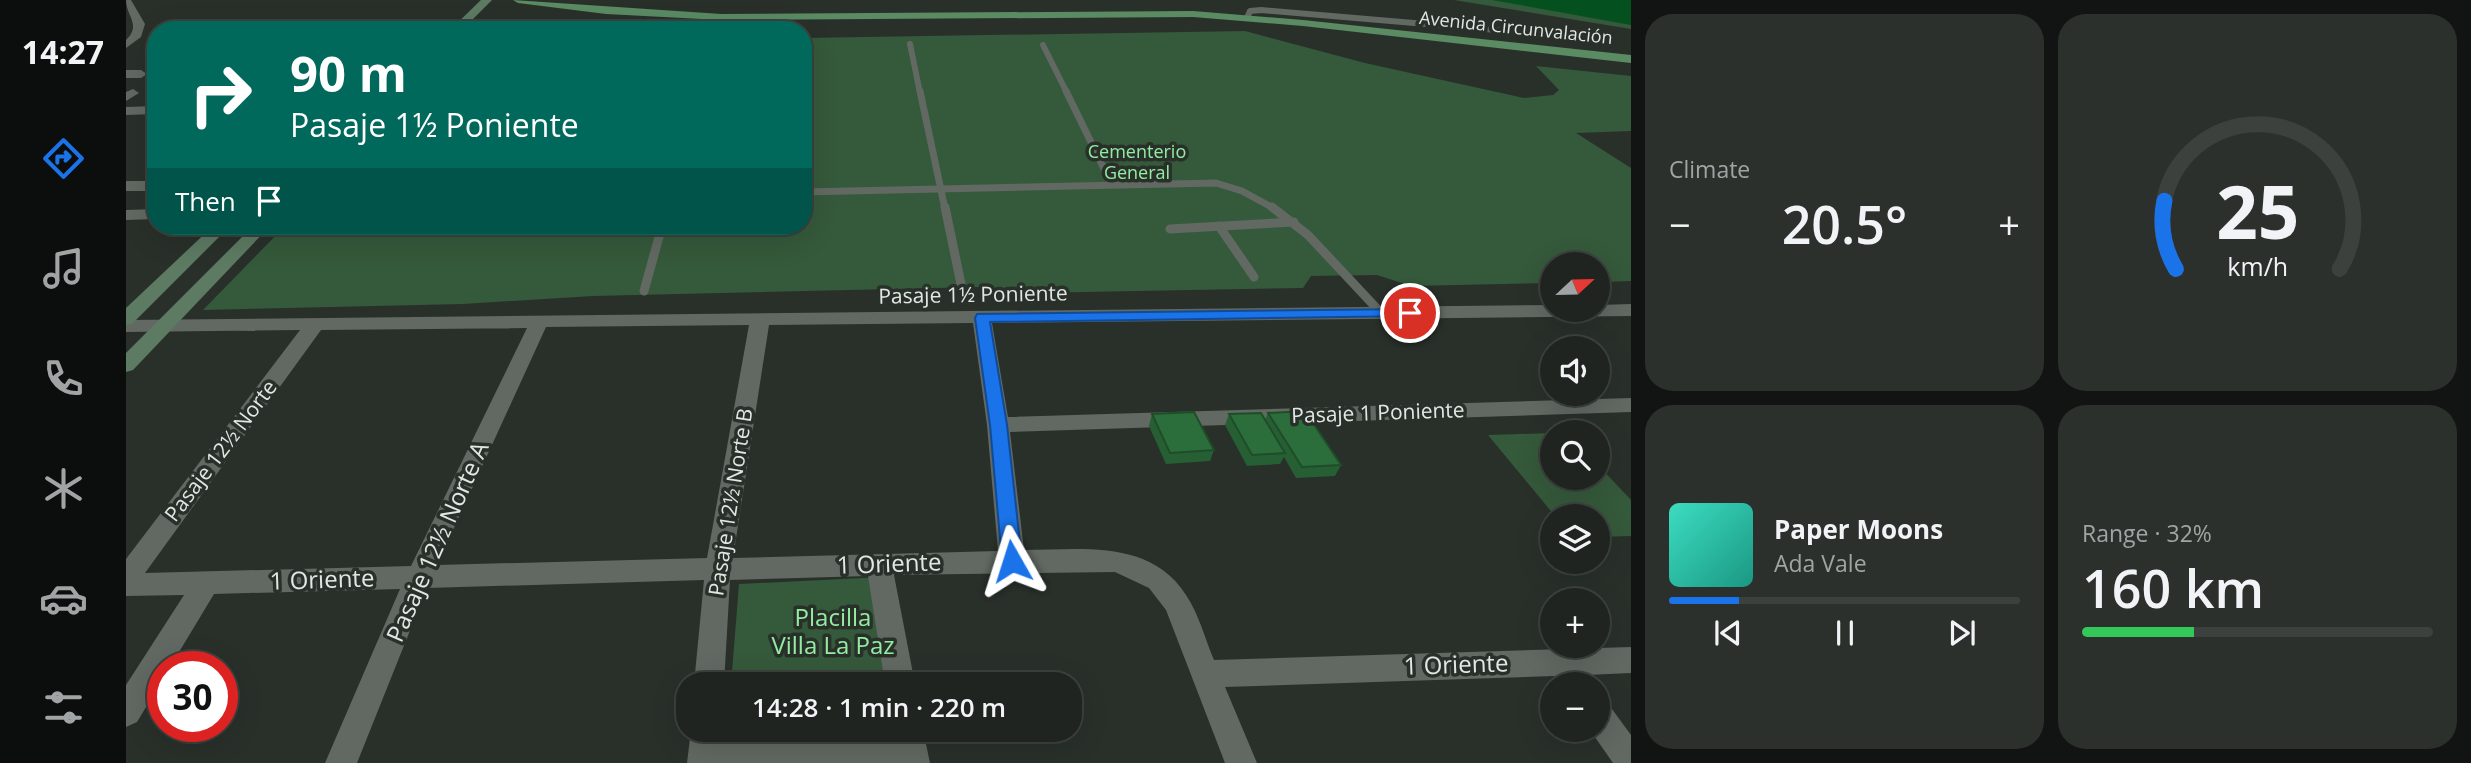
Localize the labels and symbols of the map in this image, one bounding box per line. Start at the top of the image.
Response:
street label: Avenida Circunvalación [1418,5,1614,49]
park label: Cementerio General [1088,139,1186,184]
north arrow [1540,252,1610,322]
street label: Pasaje 1½ Poniente [878,278,1068,310]
pin [1380,283,1440,343]
street label: Pasaje 12½ Norte [158,374,283,527]
street label: Pasaje 1 Poniente [1291,395,1465,429]
street label: Pasaje 12½ Norte B [701,406,759,598]
street label: Pasaje 12½ Norte A [378,435,496,647]
position arrow [975,524,1049,598]
street label: 1 Oriente [836,544,942,581]
street label: 1 Oriente [269,560,375,597]
park label: Placilla Villa La Paz [771,600,895,661]
street label: 1 Oriente [1403,645,1509,682]
speed limit sign: 30 [147,651,238,742]

